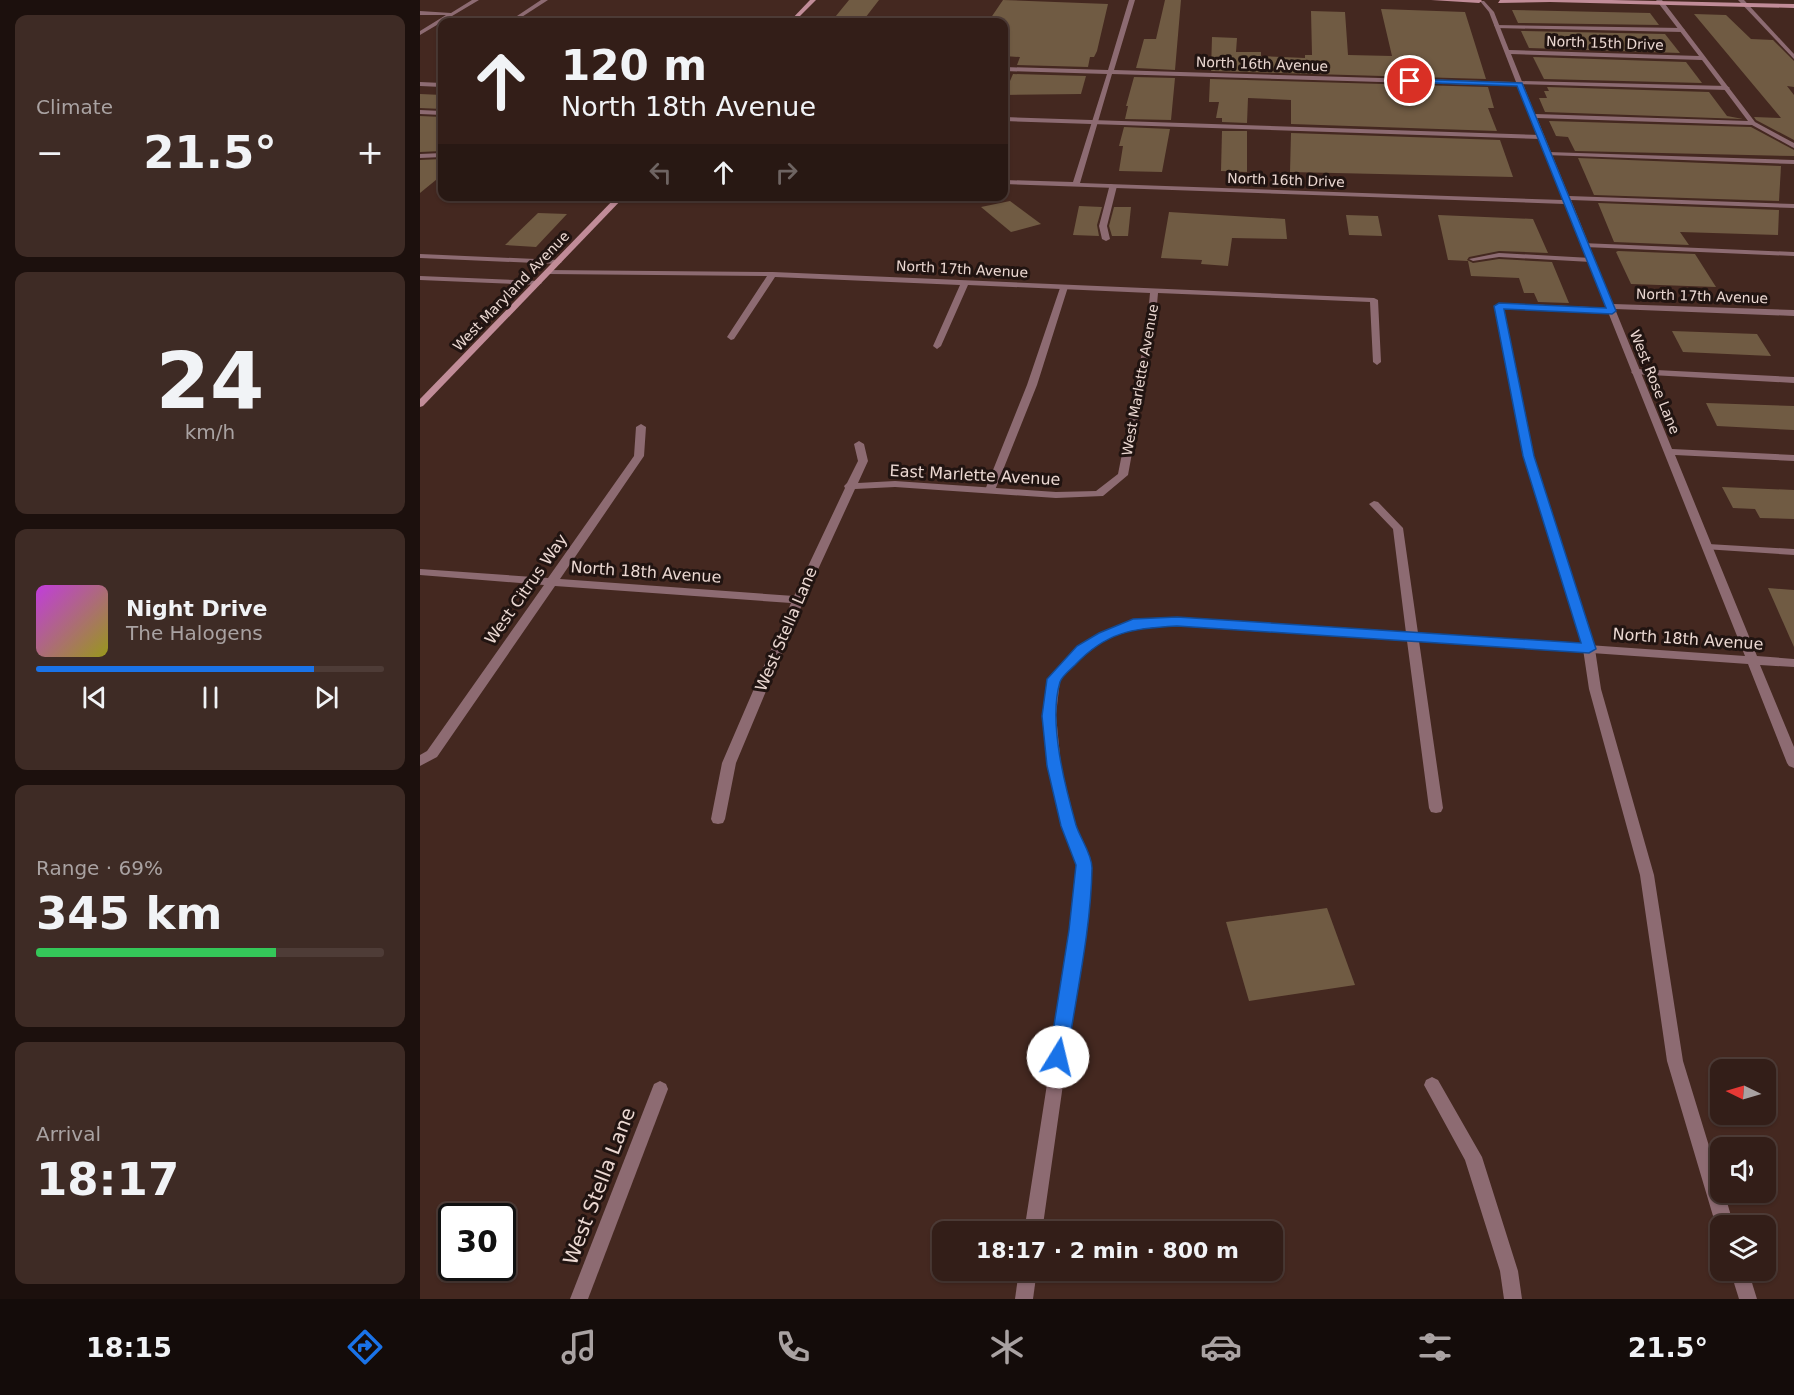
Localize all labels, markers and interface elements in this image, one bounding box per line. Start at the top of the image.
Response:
street label: North 15th Drive [1546,33,1664,53]
text: 120 m [561,41,707,90]
icon: ahead [462,42,540,120]
street label: North 16th Avenue [1196,54,1328,74]
pin [1384,55,1435,106]
icon: arrive [1393,64,1426,97]
text: North 18th Avenue [561,91,816,122]
text: Climate [36,95,113,119]
text: 21.5° [143,126,277,179]
text: − [36,133,64,172]
text: + [356,133,384,172]
icon: left [644,156,677,189]
icon: ahead [707,156,740,189]
icon: right [770,156,803,189]
street label: North 16th Drive [1227,170,1345,190]
street label: West Maryland Avenue [450,228,572,354]
street label: North 17th Avenue [896,258,1028,280]
street label: North 17th Avenue [1636,286,1768,306]
street label: West Marlette Avenue [1119,303,1161,457]
street label: West Rose Lane [1627,328,1683,436]
text: 24 [156,336,264,426]
text: km/h [185,420,235,444]
street label: East Marlette Avenue [889,461,1061,489]
street label: West Citrus Way [481,530,571,648]
street label: North 18th Avenue [570,557,722,587]
street label: West Stella Lane [751,564,821,694]
text: Night Drive [126,596,267,621]
text: The Halogens [126,621,263,645]
street label: North 18th Avenue [1612,624,1764,654]
icon: previous [78,681,111,714]
icon: pause [194,681,227,714]
icon: next [310,681,343,714]
text: Range · 69% [36,856,163,880]
text: 345 km [36,887,222,940]
position arrow [1026,1025,1090,1089]
north arrow [1710,1059,1776,1125]
map controls [1710,1059,1776,1281]
street label: West Stella Lane [558,1104,640,1268]
text: Arrival [36,1122,101,1146]
button: sound [1710,1137,1776,1203]
text: 18:17 [36,1153,179,1206]
speed limit sign: 30 [438,1203,516,1281]
button: layers [1710,1215,1776,1281]
text: 18:17 · 2 min · 800 m [976,1238,1239,1263]
icon: directions [344,1326,386,1368]
icon: music [558,1326,600,1368]
icon: phone [772,1326,814,1368]
icon: climate [986,1326,1028,1368]
icon: car [1200,1326,1242,1368]
icon: filters [1414,1326,1456,1368]
text: 18:15 [86,1332,172,1363]
text: 21.5° [1628,1332,1708,1363]

